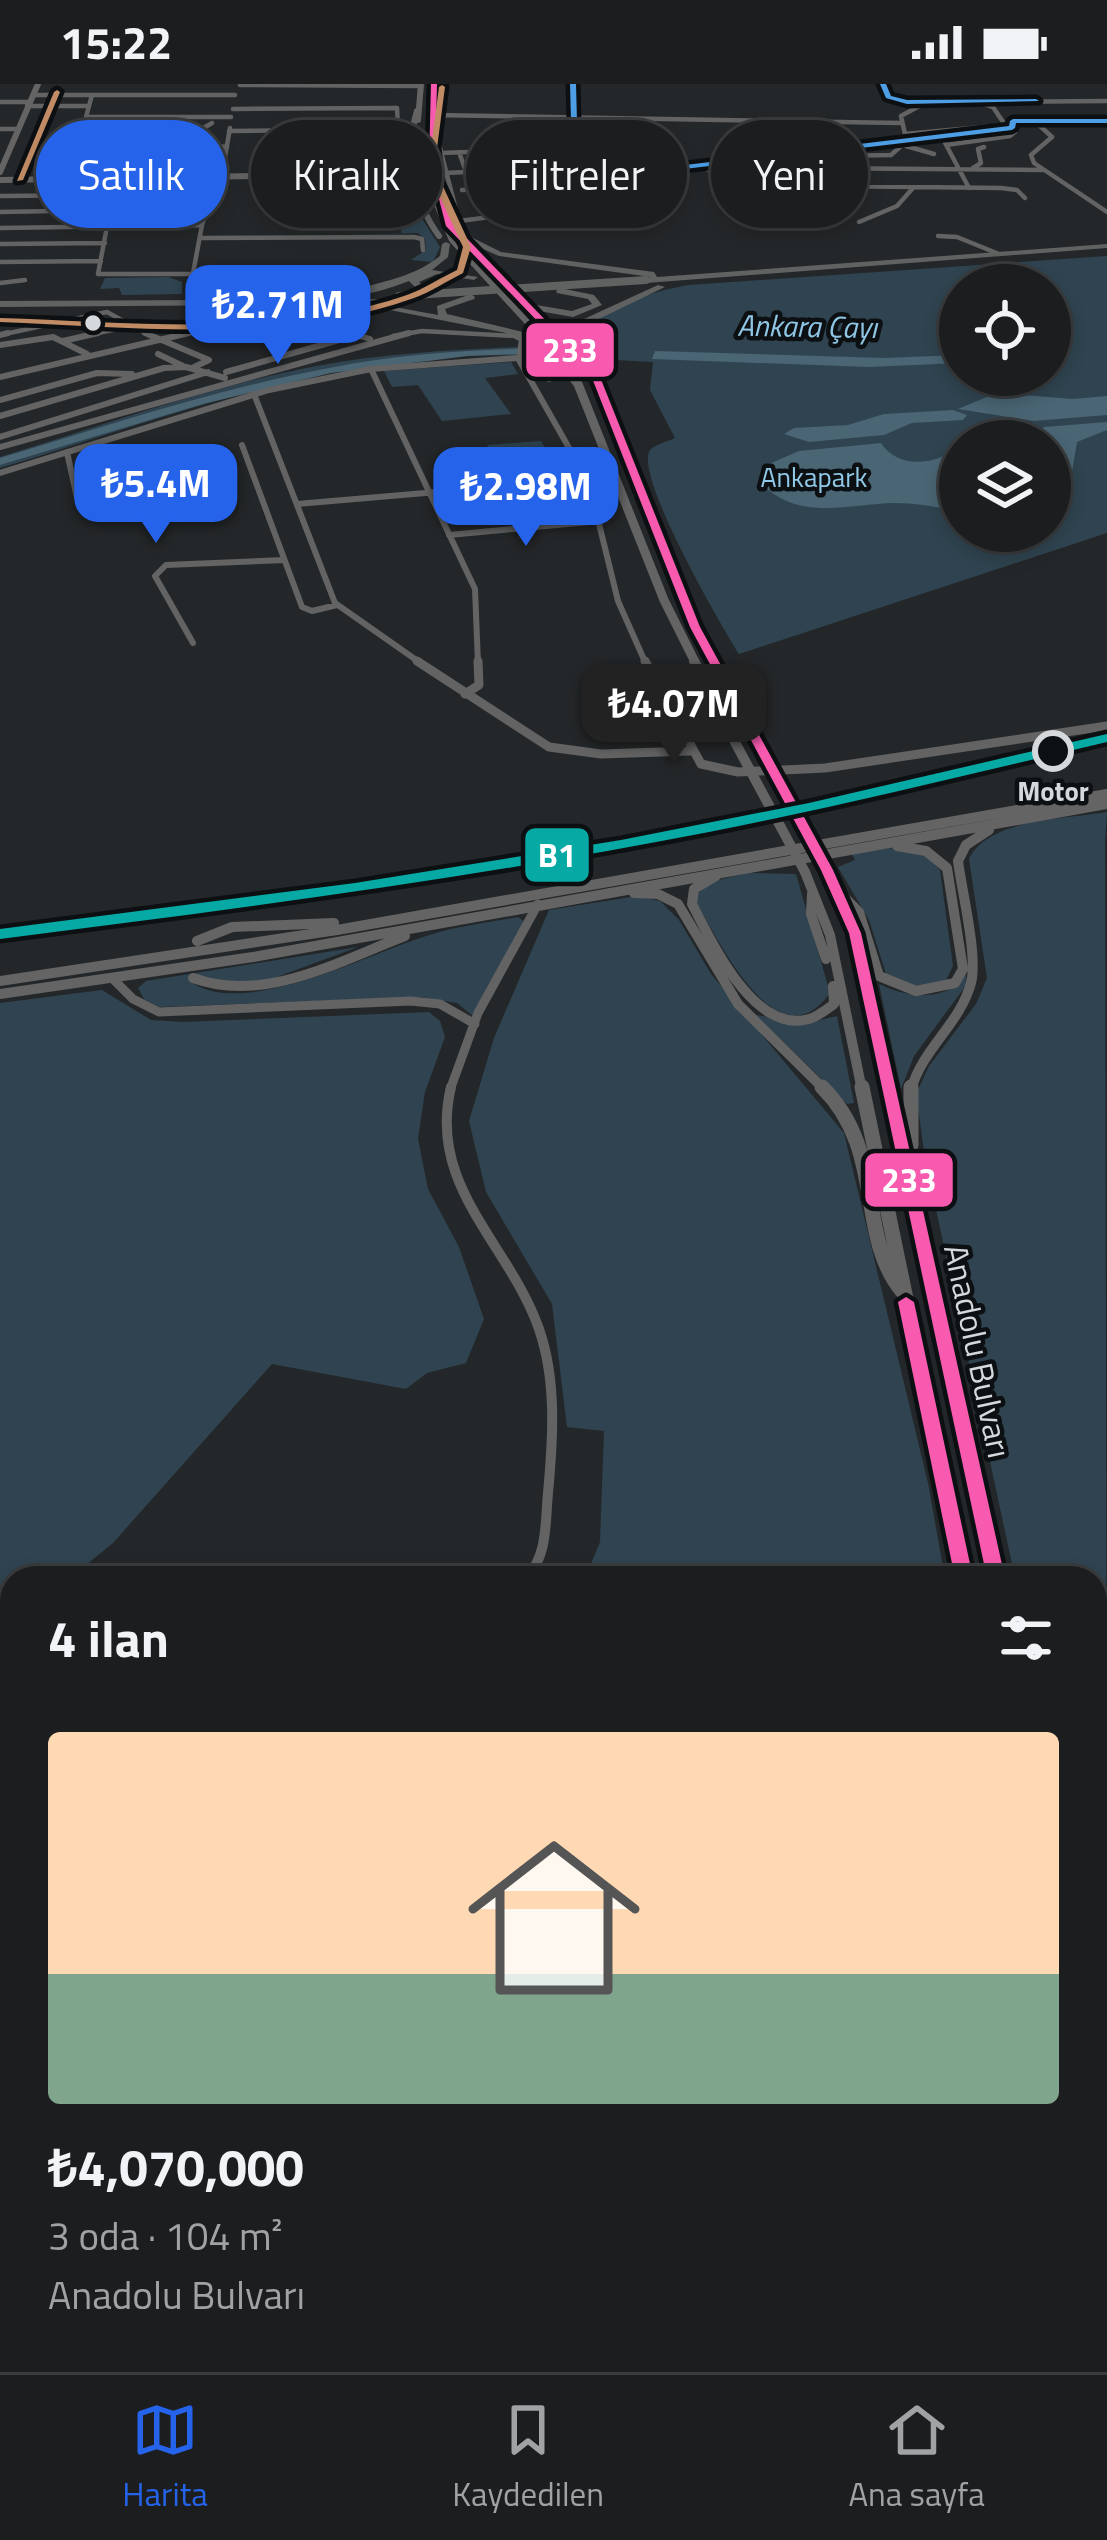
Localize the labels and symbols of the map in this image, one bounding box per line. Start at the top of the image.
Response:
pin: ₺2.71M [180,265,376,367]
water label: Ankara Çayı [737,302,879,350]
unlabelled marker [82,312,104,334]
line badge: 233 [524,321,616,379]
text: 233 [542,325,598,375]
pin: ₺5.4M [72,444,240,546]
pin: ₺2.98M [428,447,624,549]
park label: Ankapark [760,456,868,497]
pin: ₺4.07M [576,664,772,766]
marker: Motor [1034,732,1072,770]
place label: Motor [1017,770,1089,811]
line badge: B1 [523,826,591,884]
text: B1 [538,830,576,880]
line badge: 233 [863,1151,955,1209]
text: 233 [881,1155,937,1205]
street label: Anadolu Bulvarı [931,1239,1025,1463]

